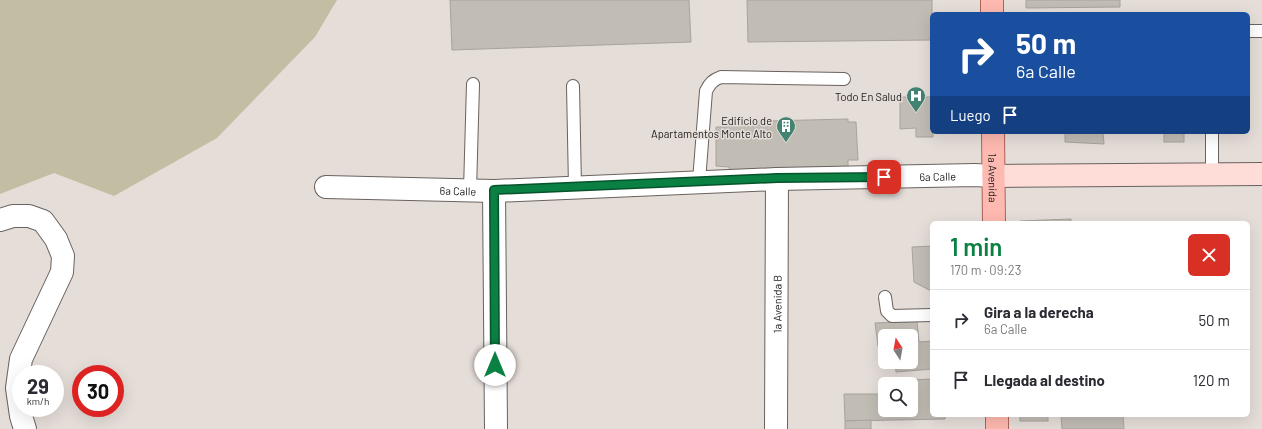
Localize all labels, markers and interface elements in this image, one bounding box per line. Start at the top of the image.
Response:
text: 50 m [1016,26,1076,60]
icon: right [950,28,1002,80]
text: 6a Calle [1016,60,1076,82]
hospital icon: Todo En Salud [905,85,927,113]
place label: Todo En Salud [835,90,902,103]
icon: arrive [999,104,1021,126]
text: Luego [950,106,991,124]
place label: Edificio de Apartamentos Monte Alto [651,114,772,140]
building icon: Edificio de Apartamentos Monte Alto [775,115,797,143]
street label: 1a Avenida [987,153,1000,203]
pin [867,160,901,194]
icon: arrive [873,166,895,188]
street label: 6a Calle [919,169,956,183]
street label: 6a Calle [439,183,477,197]
text: 1 min [950,232,1002,261]
button: close [1188,234,1230,276]
text: 170 m · 09:23 [950,262,1021,278]
street label: 1a Avenida B [770,275,783,333]
text: Gira a la derecha [984,303,1094,321]
icon: right [950,309,972,331]
text: 50 m [1198,311,1230,329]
text: 6a Calle [984,321,1027,337]
north arrow [878,329,918,369]
map controls [878,329,918,417]
position arrow [474,344,516,386]
speed limit sign: 30 [72,365,124,417]
icon: arrive [950,369,972,391]
text: Llegada al destino [984,371,1105,389]
text: 120 m [1193,371,1230,389]
text: 29 [27,374,49,398]
button: search [878,377,918,417]
text: km/h [27,395,49,407]

